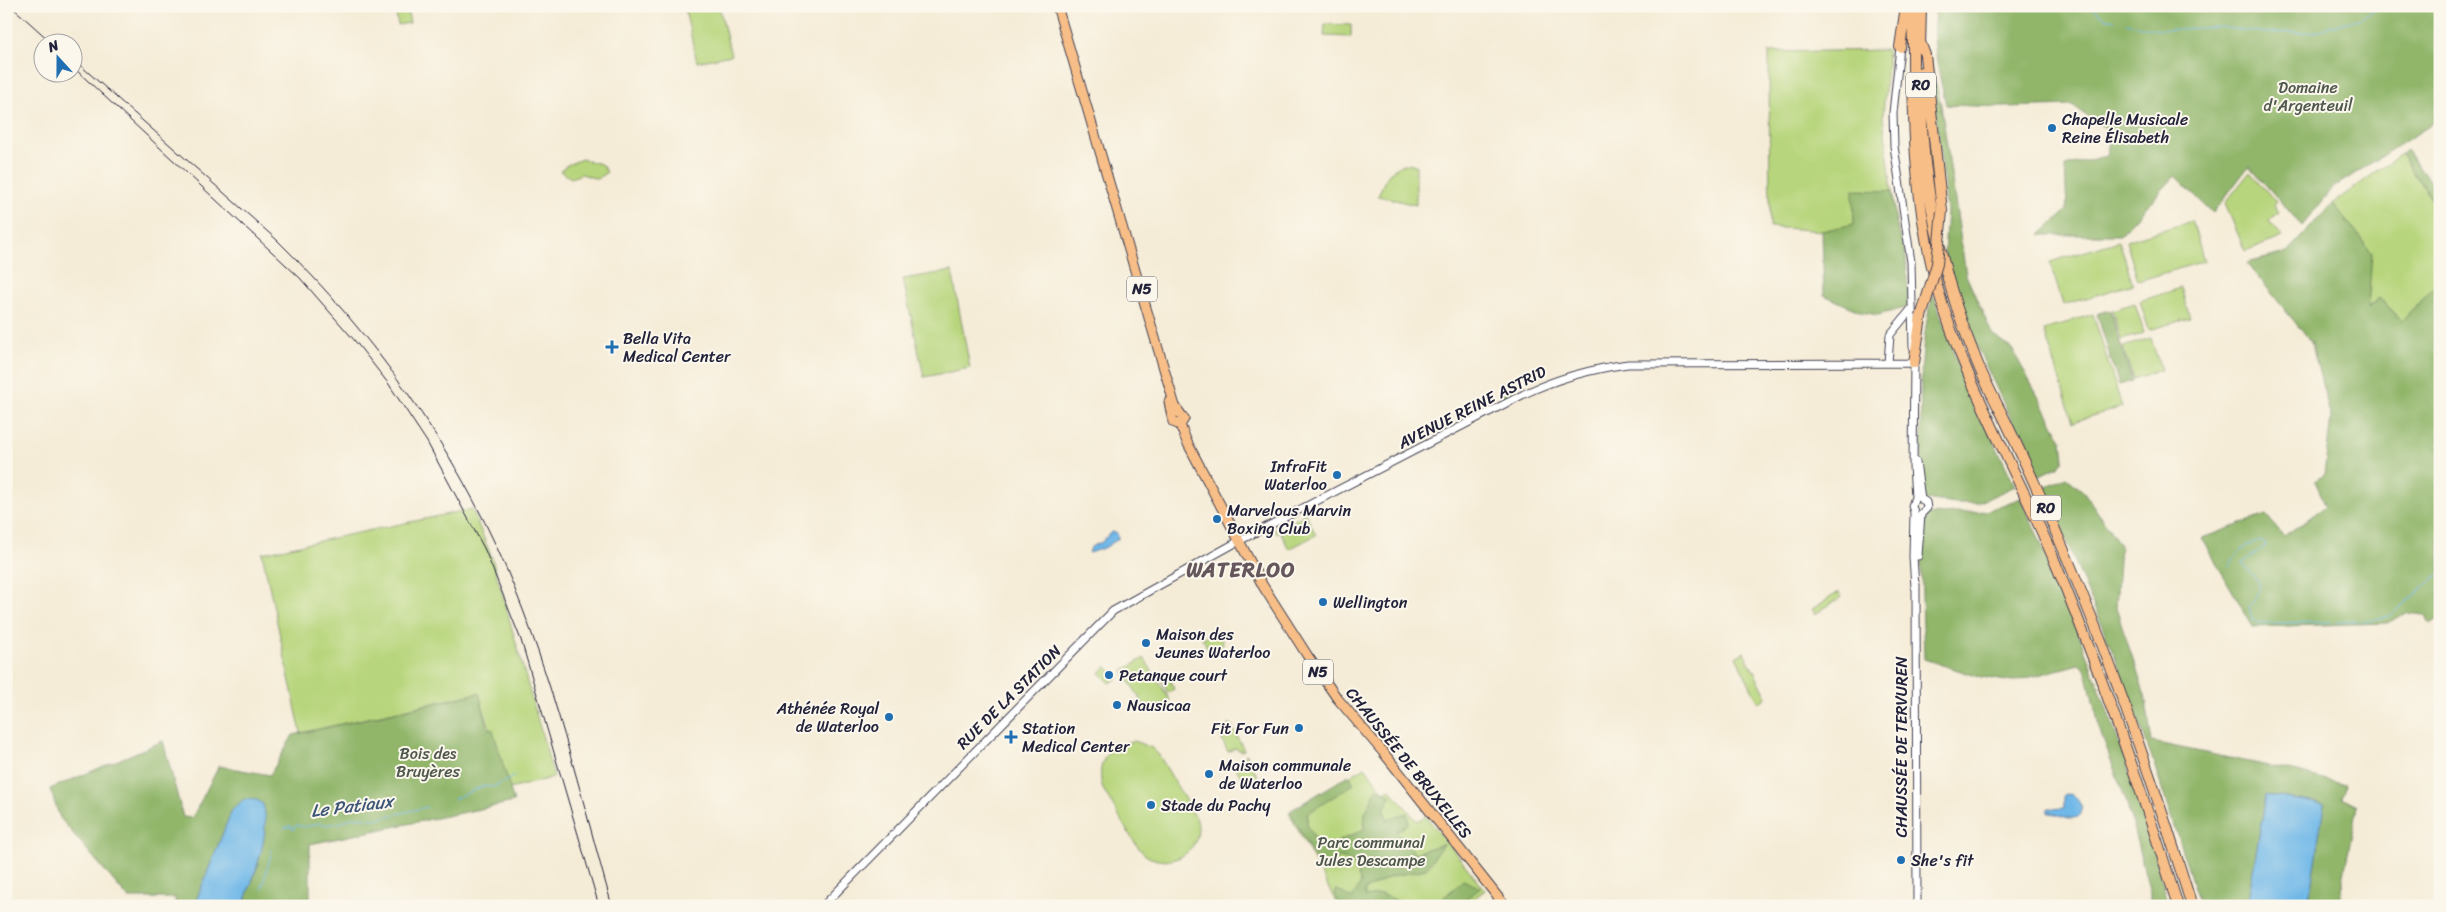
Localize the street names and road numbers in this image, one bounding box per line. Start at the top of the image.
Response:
road number: R0 [1906,72,1936,98]
road number: N5 [1127,276,1157,302]
street label: AVENUE REINE ASTRID [1392,357,1552,457]
road number: R0 [2031,496,2061,520]
street label: RUE DE LA STATION [949,637,1069,757]
street label: CHAUSSÉE DE TERVUREN [1887,656,1916,838]
road number: N5 [1303,660,1333,684]
street label: CHAUSSÉE DE BRUXELLES [1338,680,1480,846]

